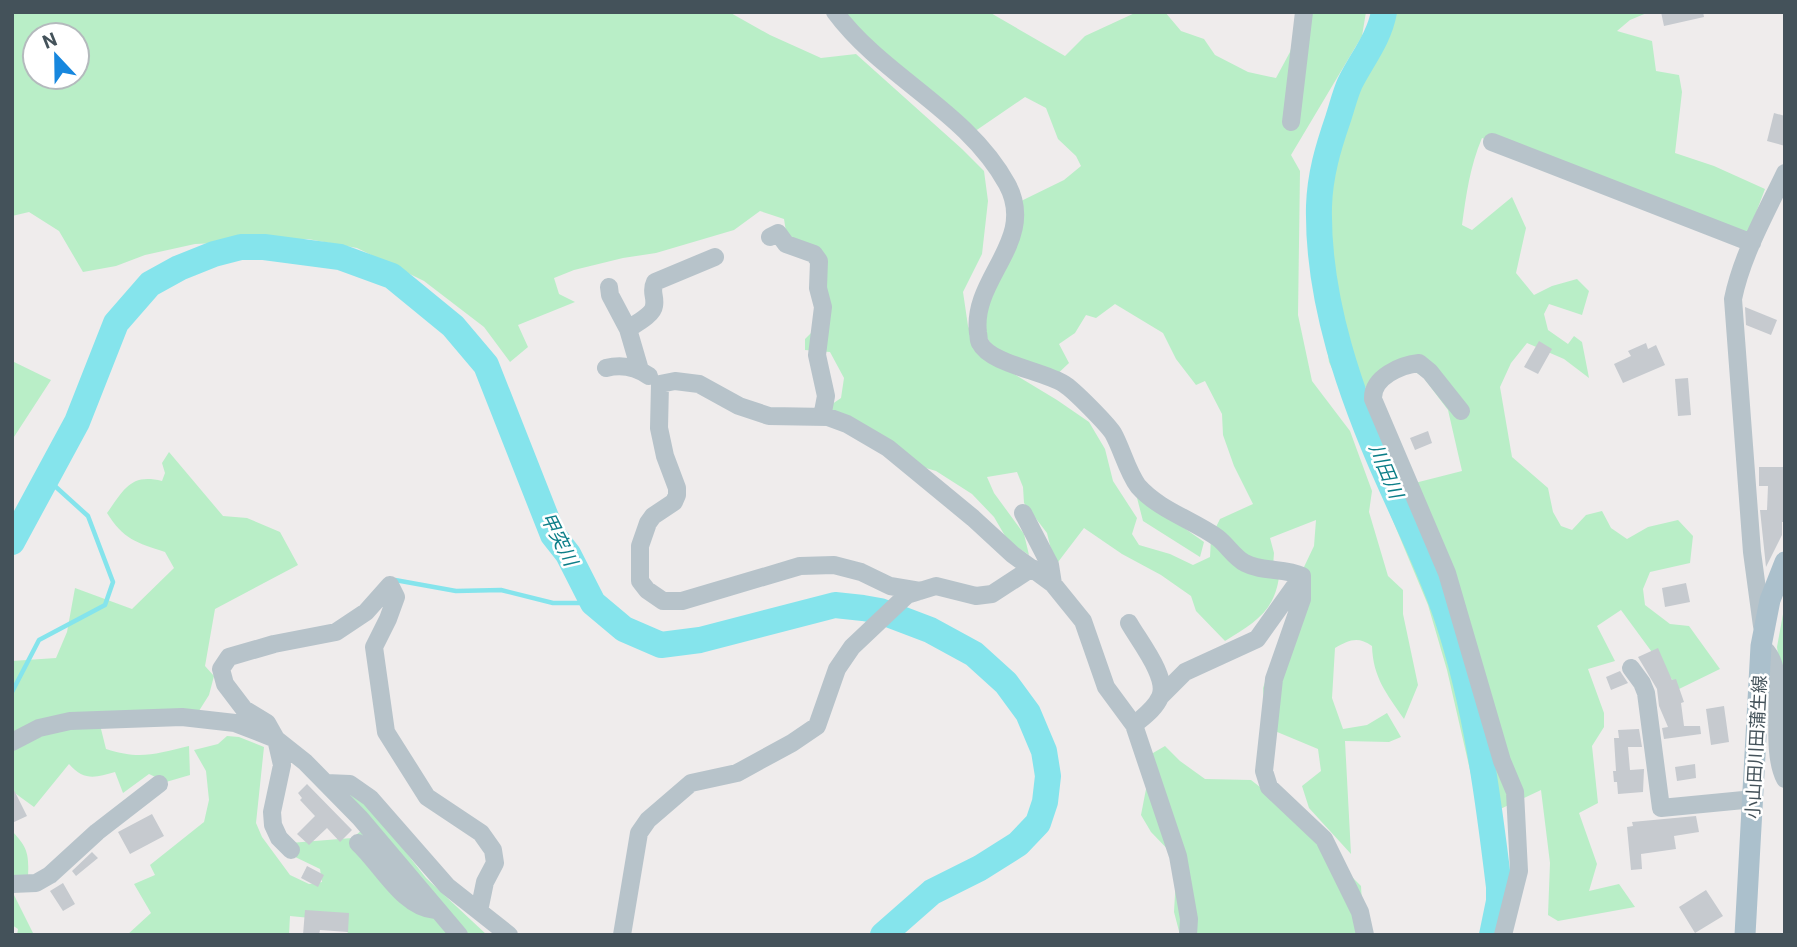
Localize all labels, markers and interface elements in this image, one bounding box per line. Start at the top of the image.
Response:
north arrow [21,21,91,91]
text: N [39,28,60,54]
water label: 川田川 [1364,440,1409,504]
water label: 甲突川 [536,508,583,571]
street label: 小山田川田蒲生線 [1742,675,1770,819]

